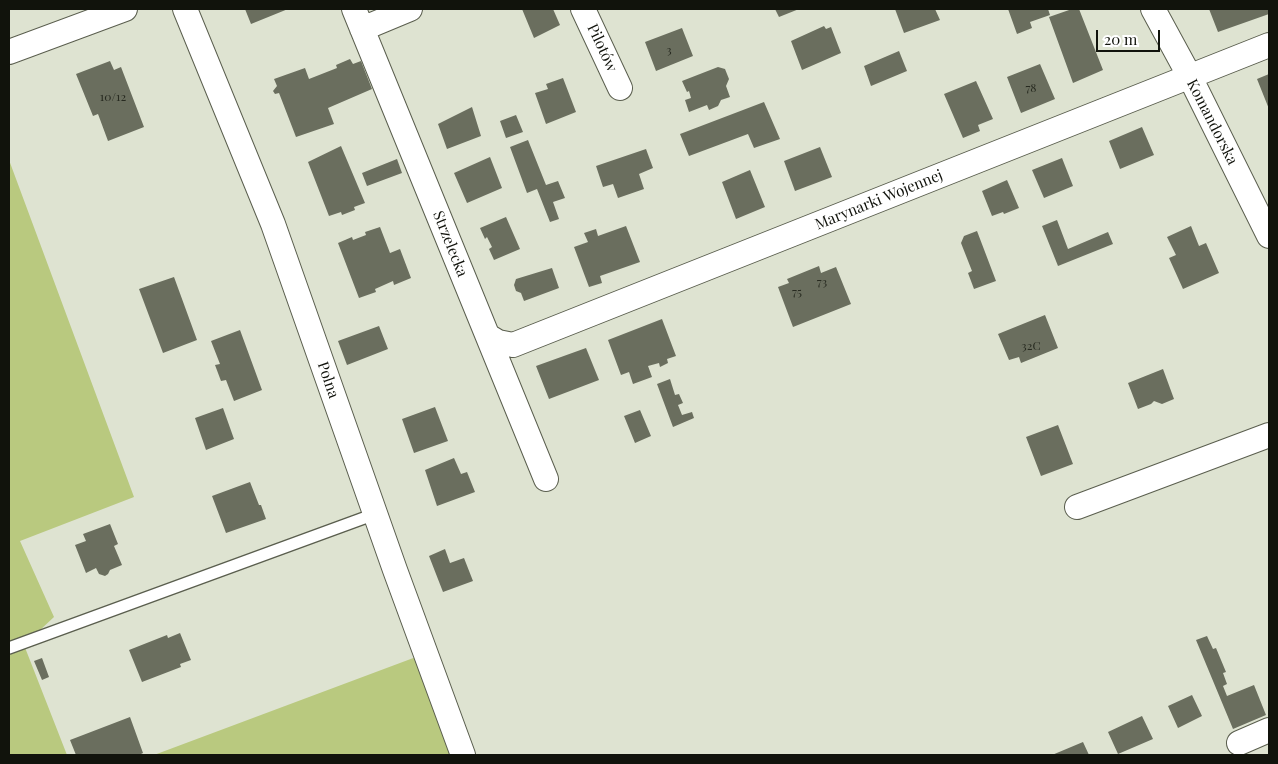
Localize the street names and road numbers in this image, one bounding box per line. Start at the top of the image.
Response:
street label: Pilotów [583,21,621,75]
street label: Komandorska [1183,76,1241,168]
street label: Marynarki Wojennej [813,166,945,234]
street label: Strzelecka [429,208,471,280]
street label: Polna [313,359,343,401]

